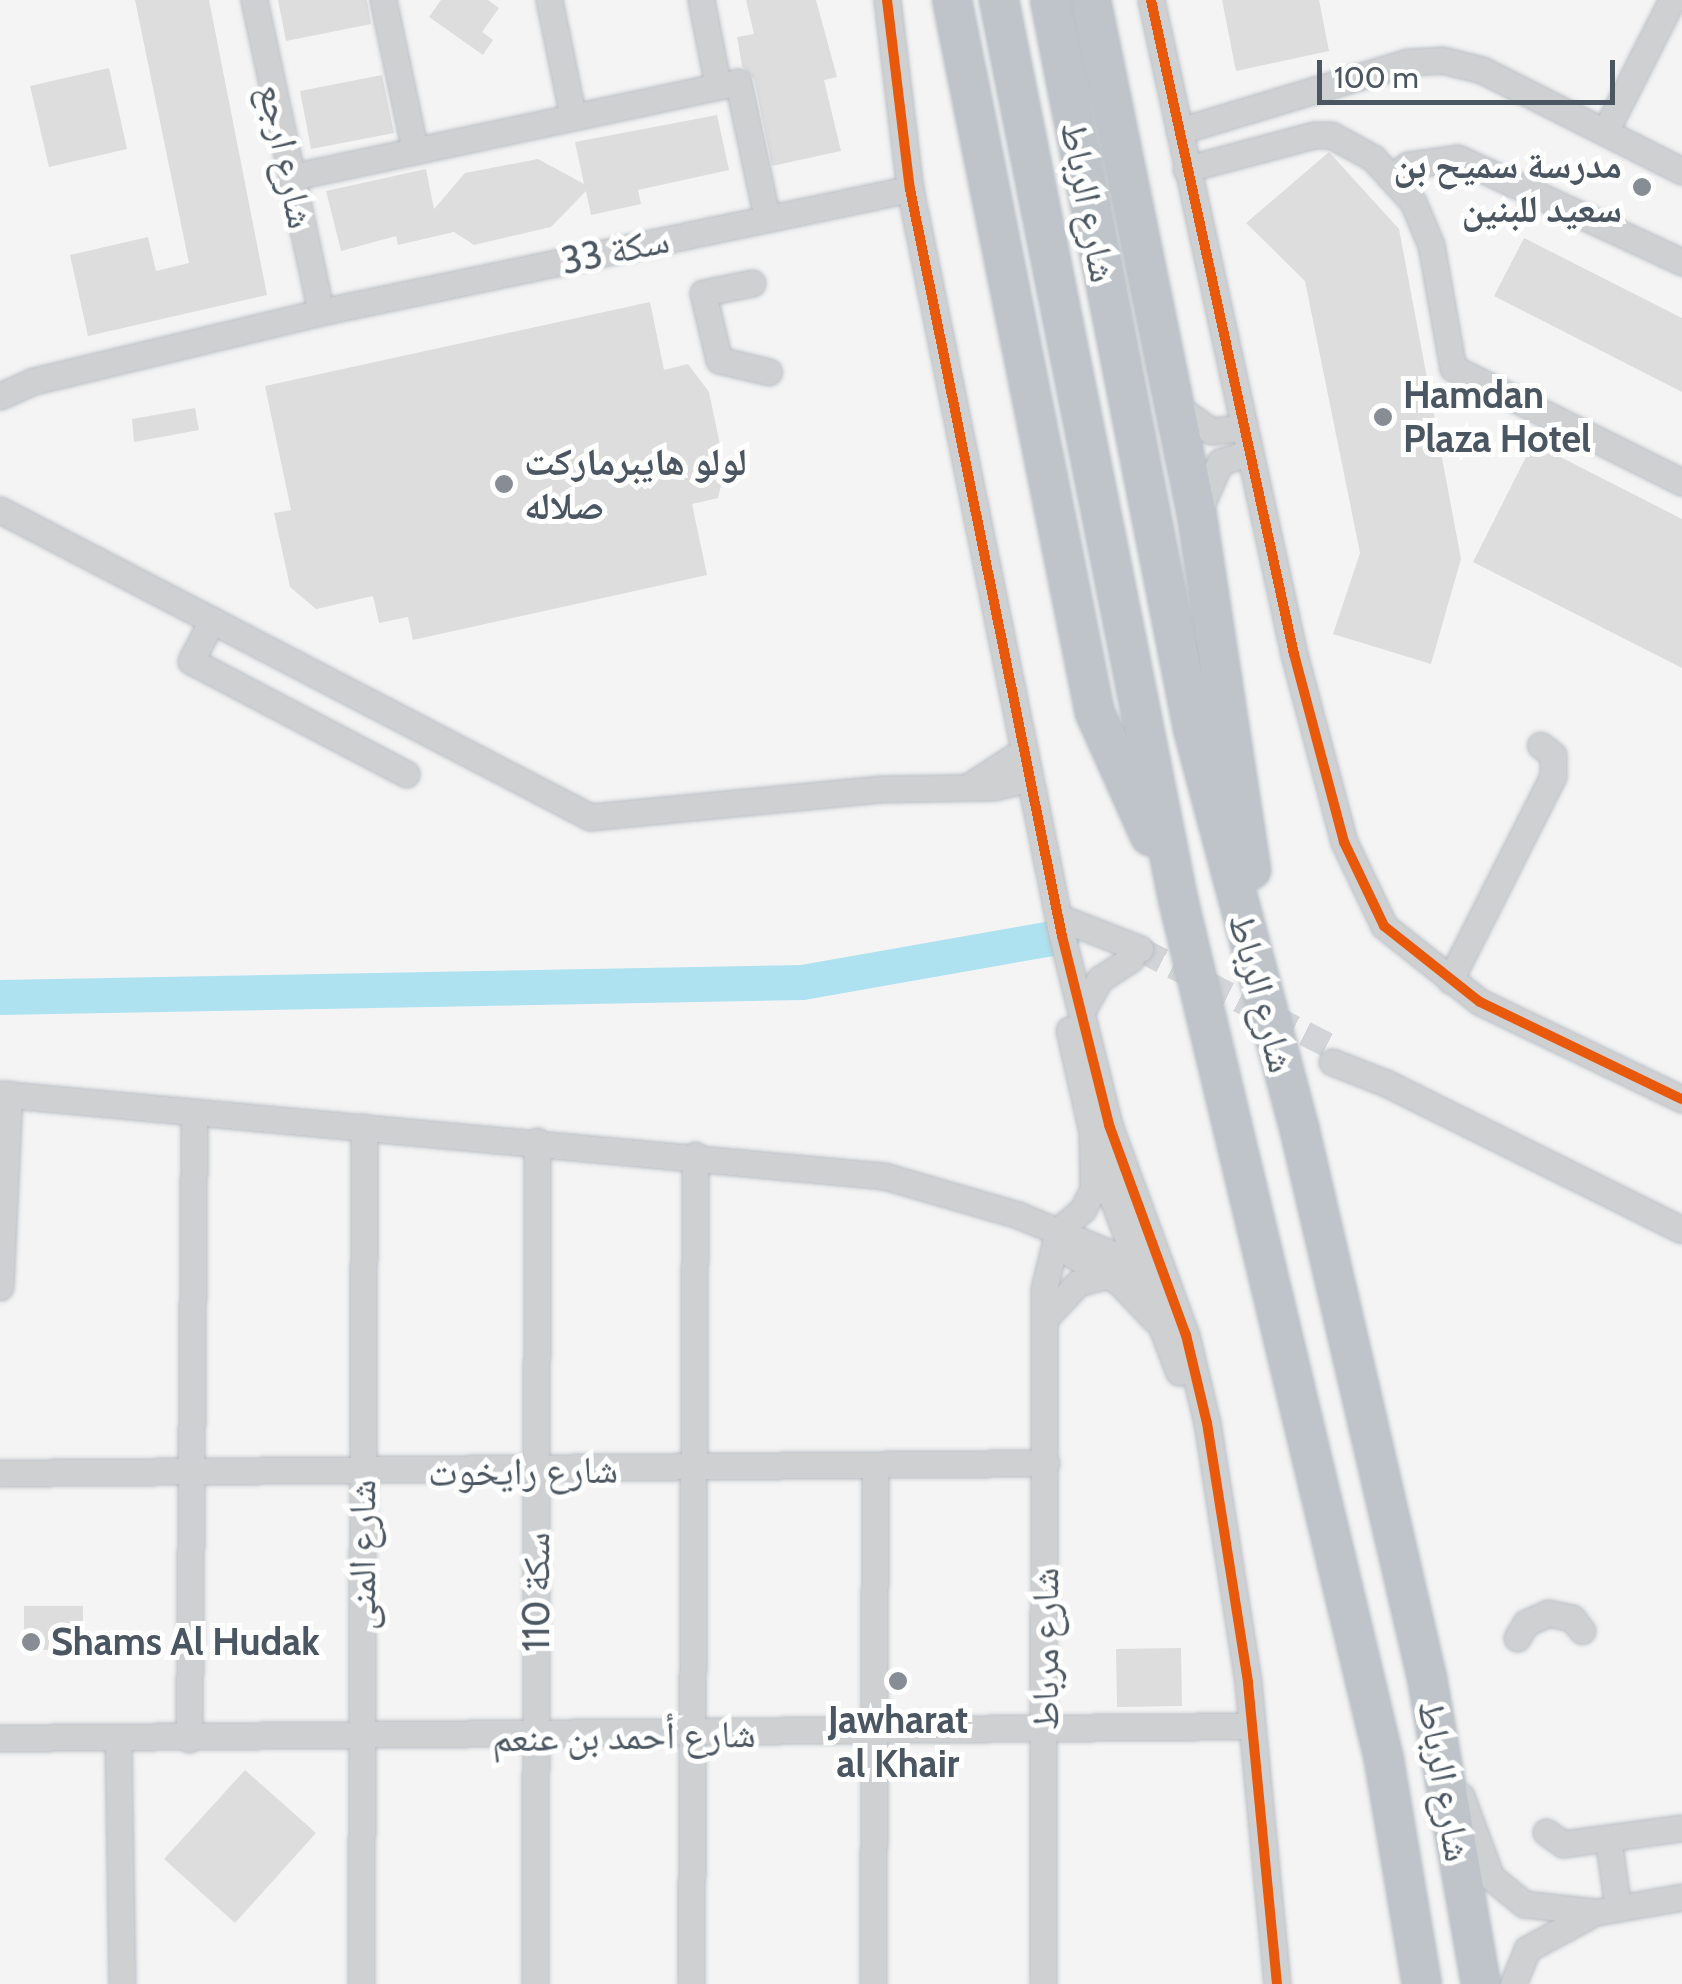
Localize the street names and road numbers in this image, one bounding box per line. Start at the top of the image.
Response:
street label: شارع ارجع [249,79,325,233]
street label: شارع الرباط [1051,118,1127,286]
street label: سكة 33 [557,216,673,284]
street label: شارع الرباط [1219,909,1305,1077]
street label: شارع رايخوت [428,1447,618,1495]
street label: شارع المنى [339,1480,385,1630]
street label: سكة 110 [513,1532,559,1652]
street label: شارع مرباط [1022,1568,1068,1730]
street label: شارع الرباط [1408,1697,1482,1865]
street label: شارع أحمد بن عنعم [492,1711,756,1761]

